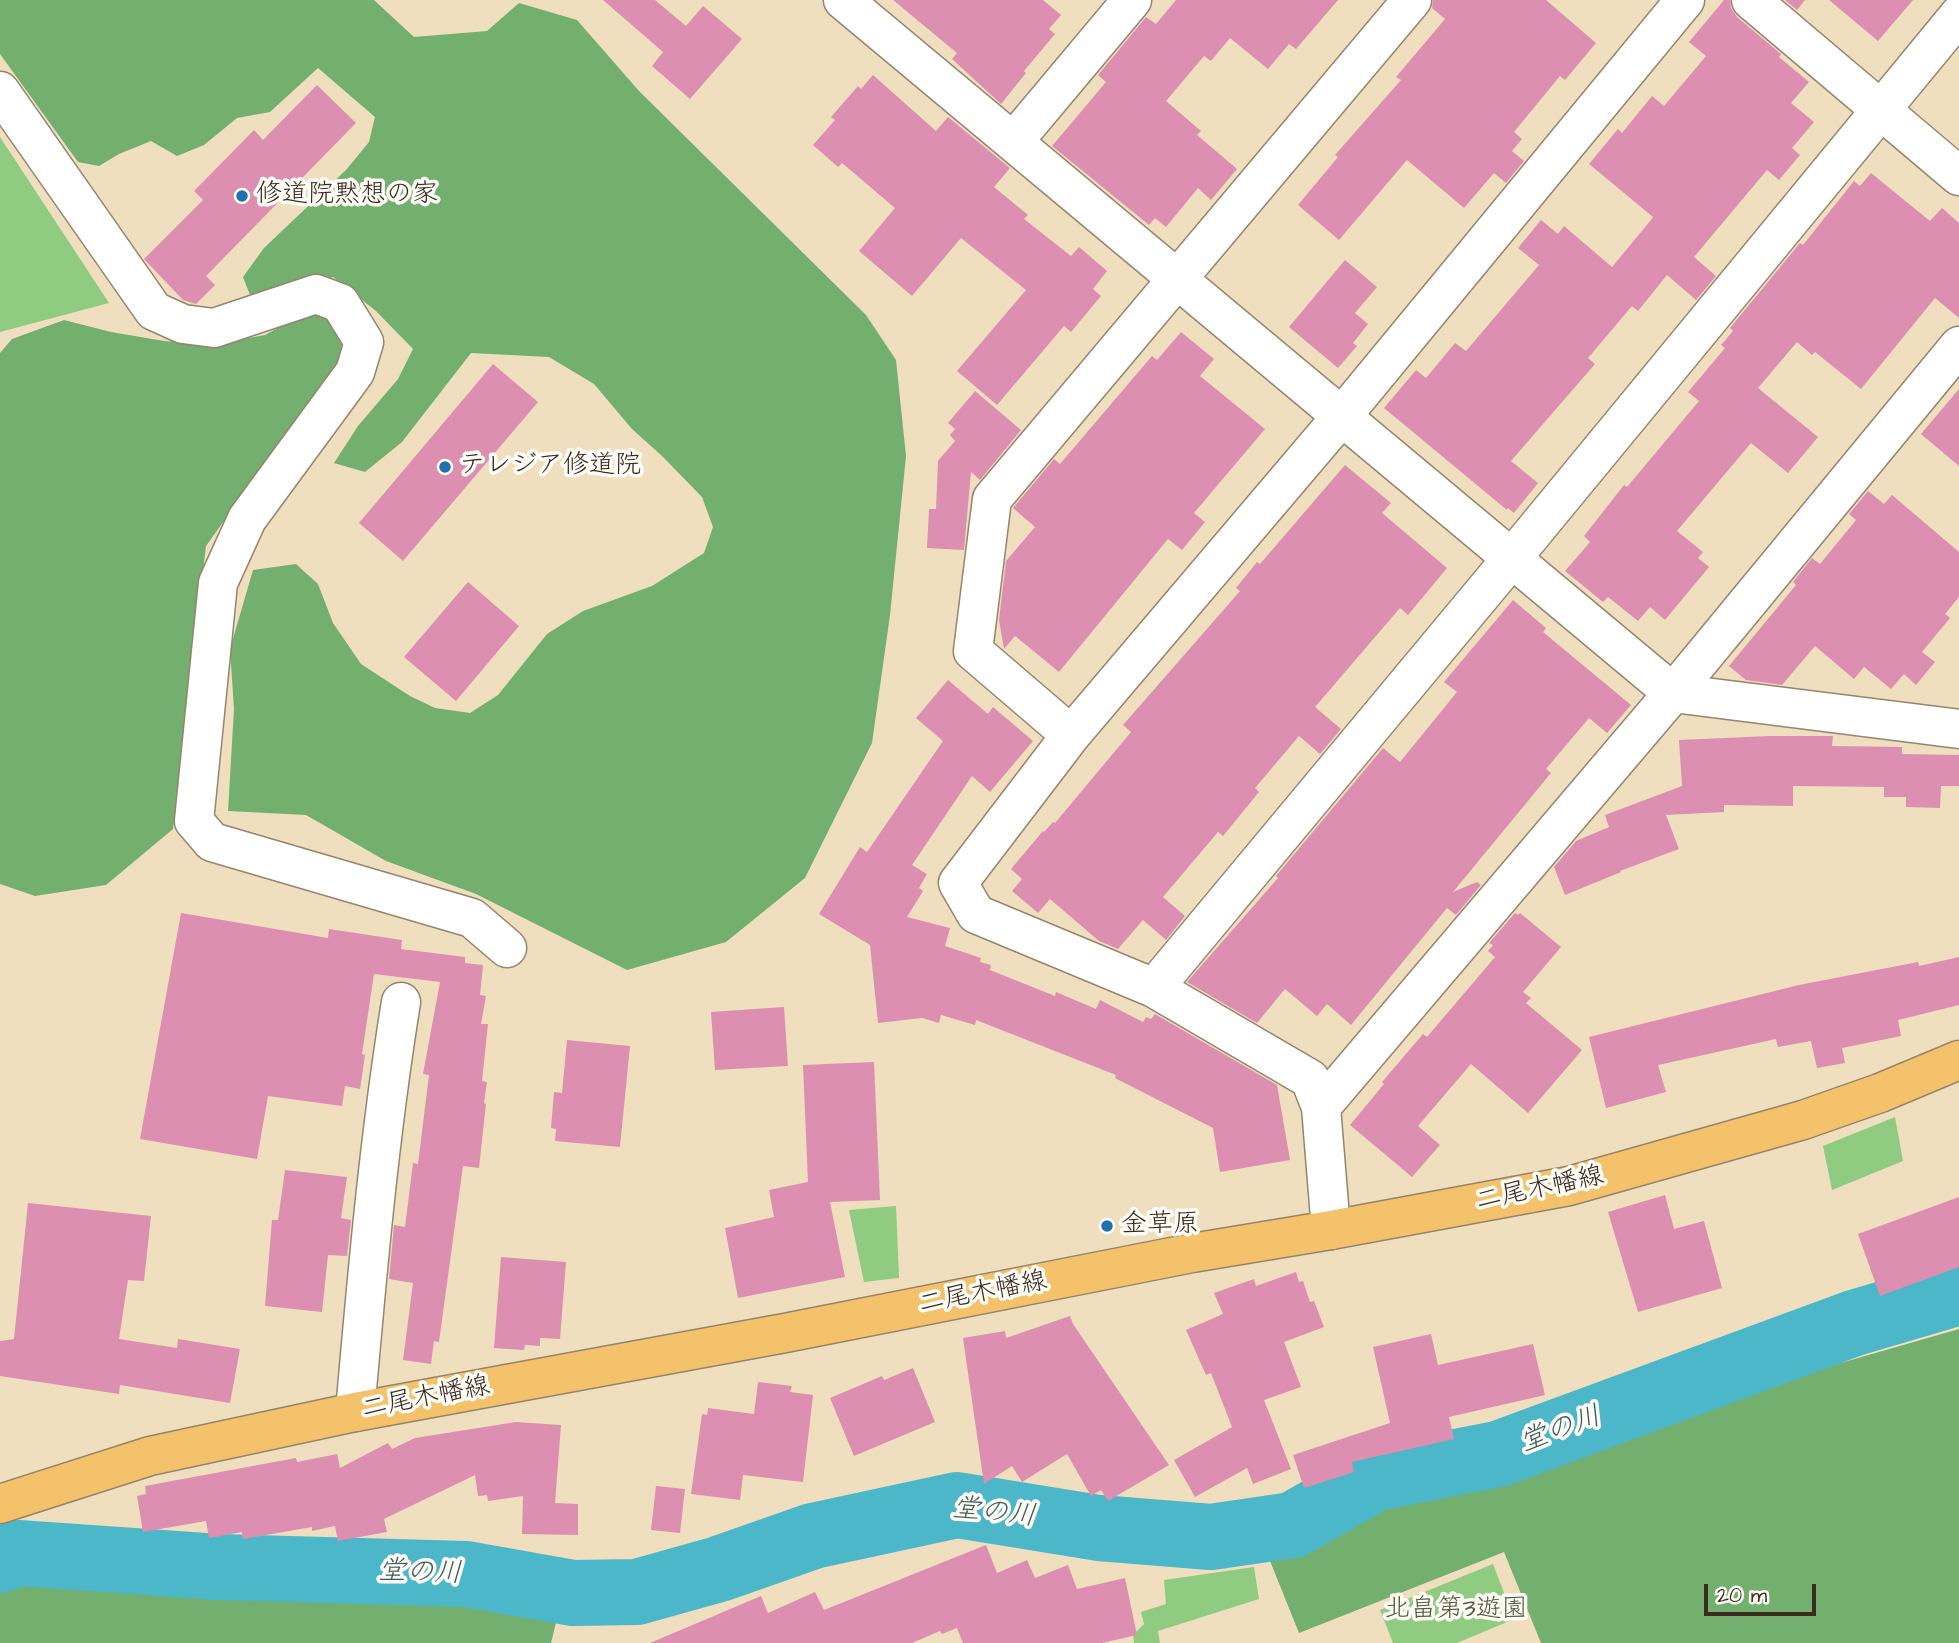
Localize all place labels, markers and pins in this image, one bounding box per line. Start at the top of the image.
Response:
place label: 修道院黙想の家 [256,180,438,212]
marker: 修道院黙想の家 [234,188,250,204]
place label: テレジア修道院 [459,451,641,483]
marker: テレジア修道院 [437,459,453,475]
place label: 金草原 [1121,1210,1199,1242]
marker: 金草原 [1099,1218,1115,1234]

